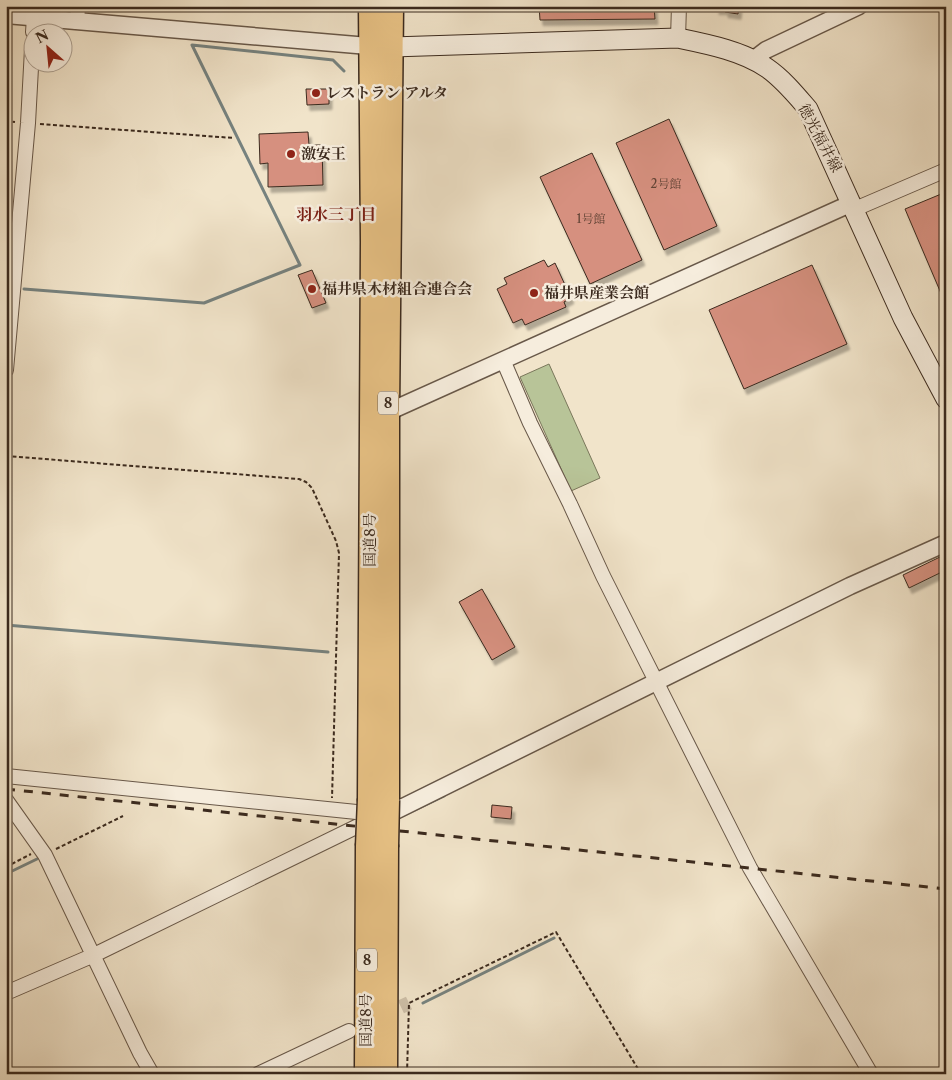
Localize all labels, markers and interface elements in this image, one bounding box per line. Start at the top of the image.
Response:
north arrow [22,22,72,72]
text: N [33,26,52,47]
place label: レストラン アルタ [326,83,448,102]
marker: レストラン アルタ [310,87,322,99]
street label: 徳光福井線 [794,100,846,175]
place label: 激安王 [301,144,346,163]
marker: 激安王 [285,148,297,160]
house number: 2号館 [651,176,681,191]
district label: 羽水三丁目 [296,204,376,224]
house number: 1号館 [576,211,606,226]
place label: 福井県木材組合連合会 [322,279,472,298]
marker: 福井県木材組合連合会 [306,283,318,295]
place label: 福井県産業会館 [544,283,649,302]
marker: 福井県産業会館 [528,287,540,299]
road number: 8 [378,392,398,414]
street label: 国道8号 [360,513,379,567]
road number: 8 [357,948,377,972]
street label: 国道8号 [356,993,375,1047]

